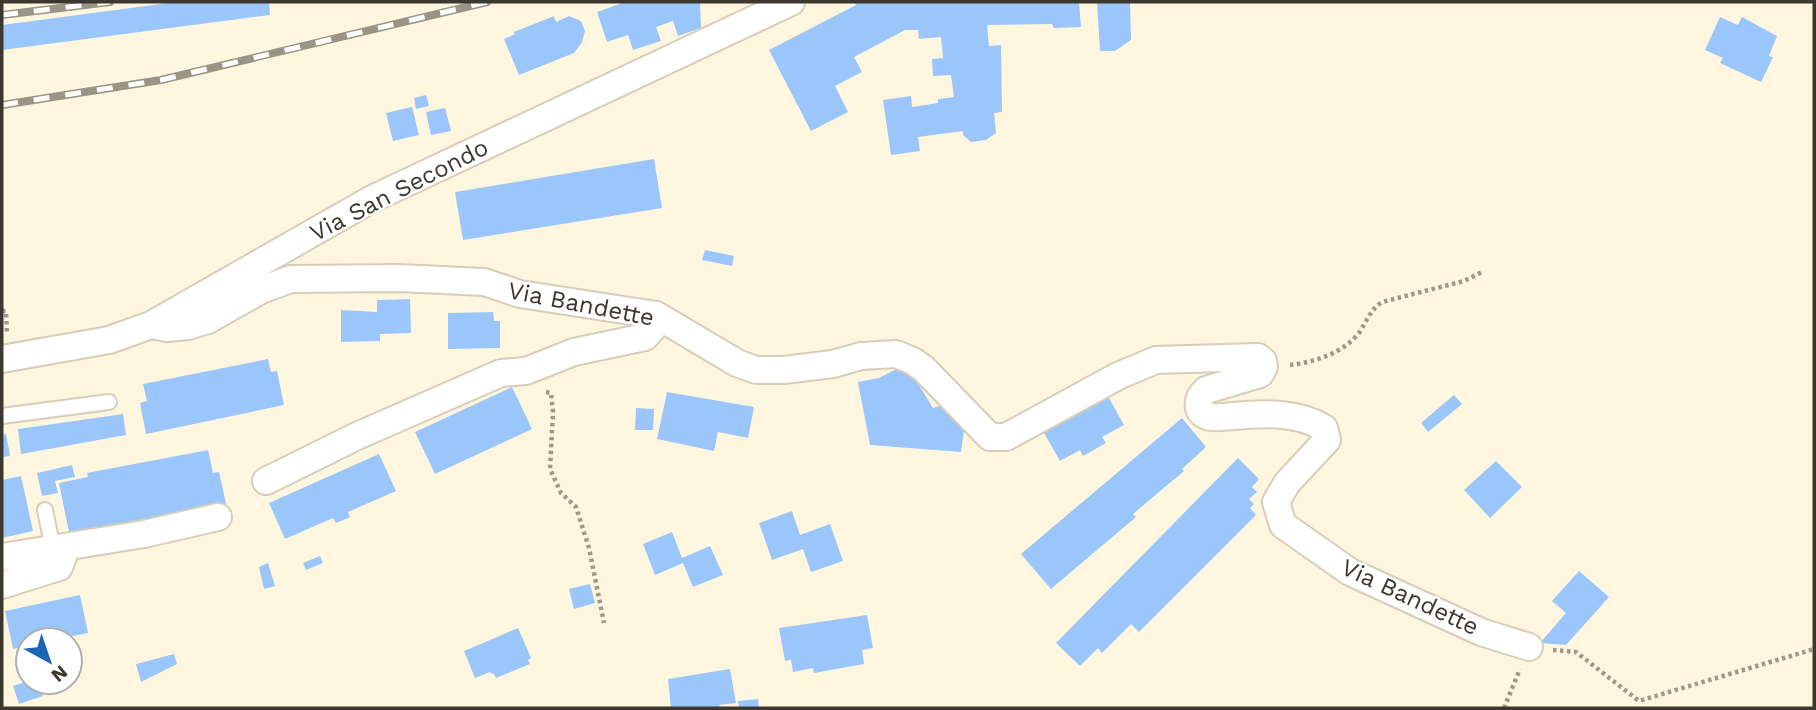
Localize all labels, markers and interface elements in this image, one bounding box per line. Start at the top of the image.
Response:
street label: Via San Secondo [305,133,493,247]
street label: Via Bandette [506,276,656,332]
street label: Via Bandette [1337,553,1483,641]
north arrow [14,626,84,696]
text: N [47,660,72,687]

